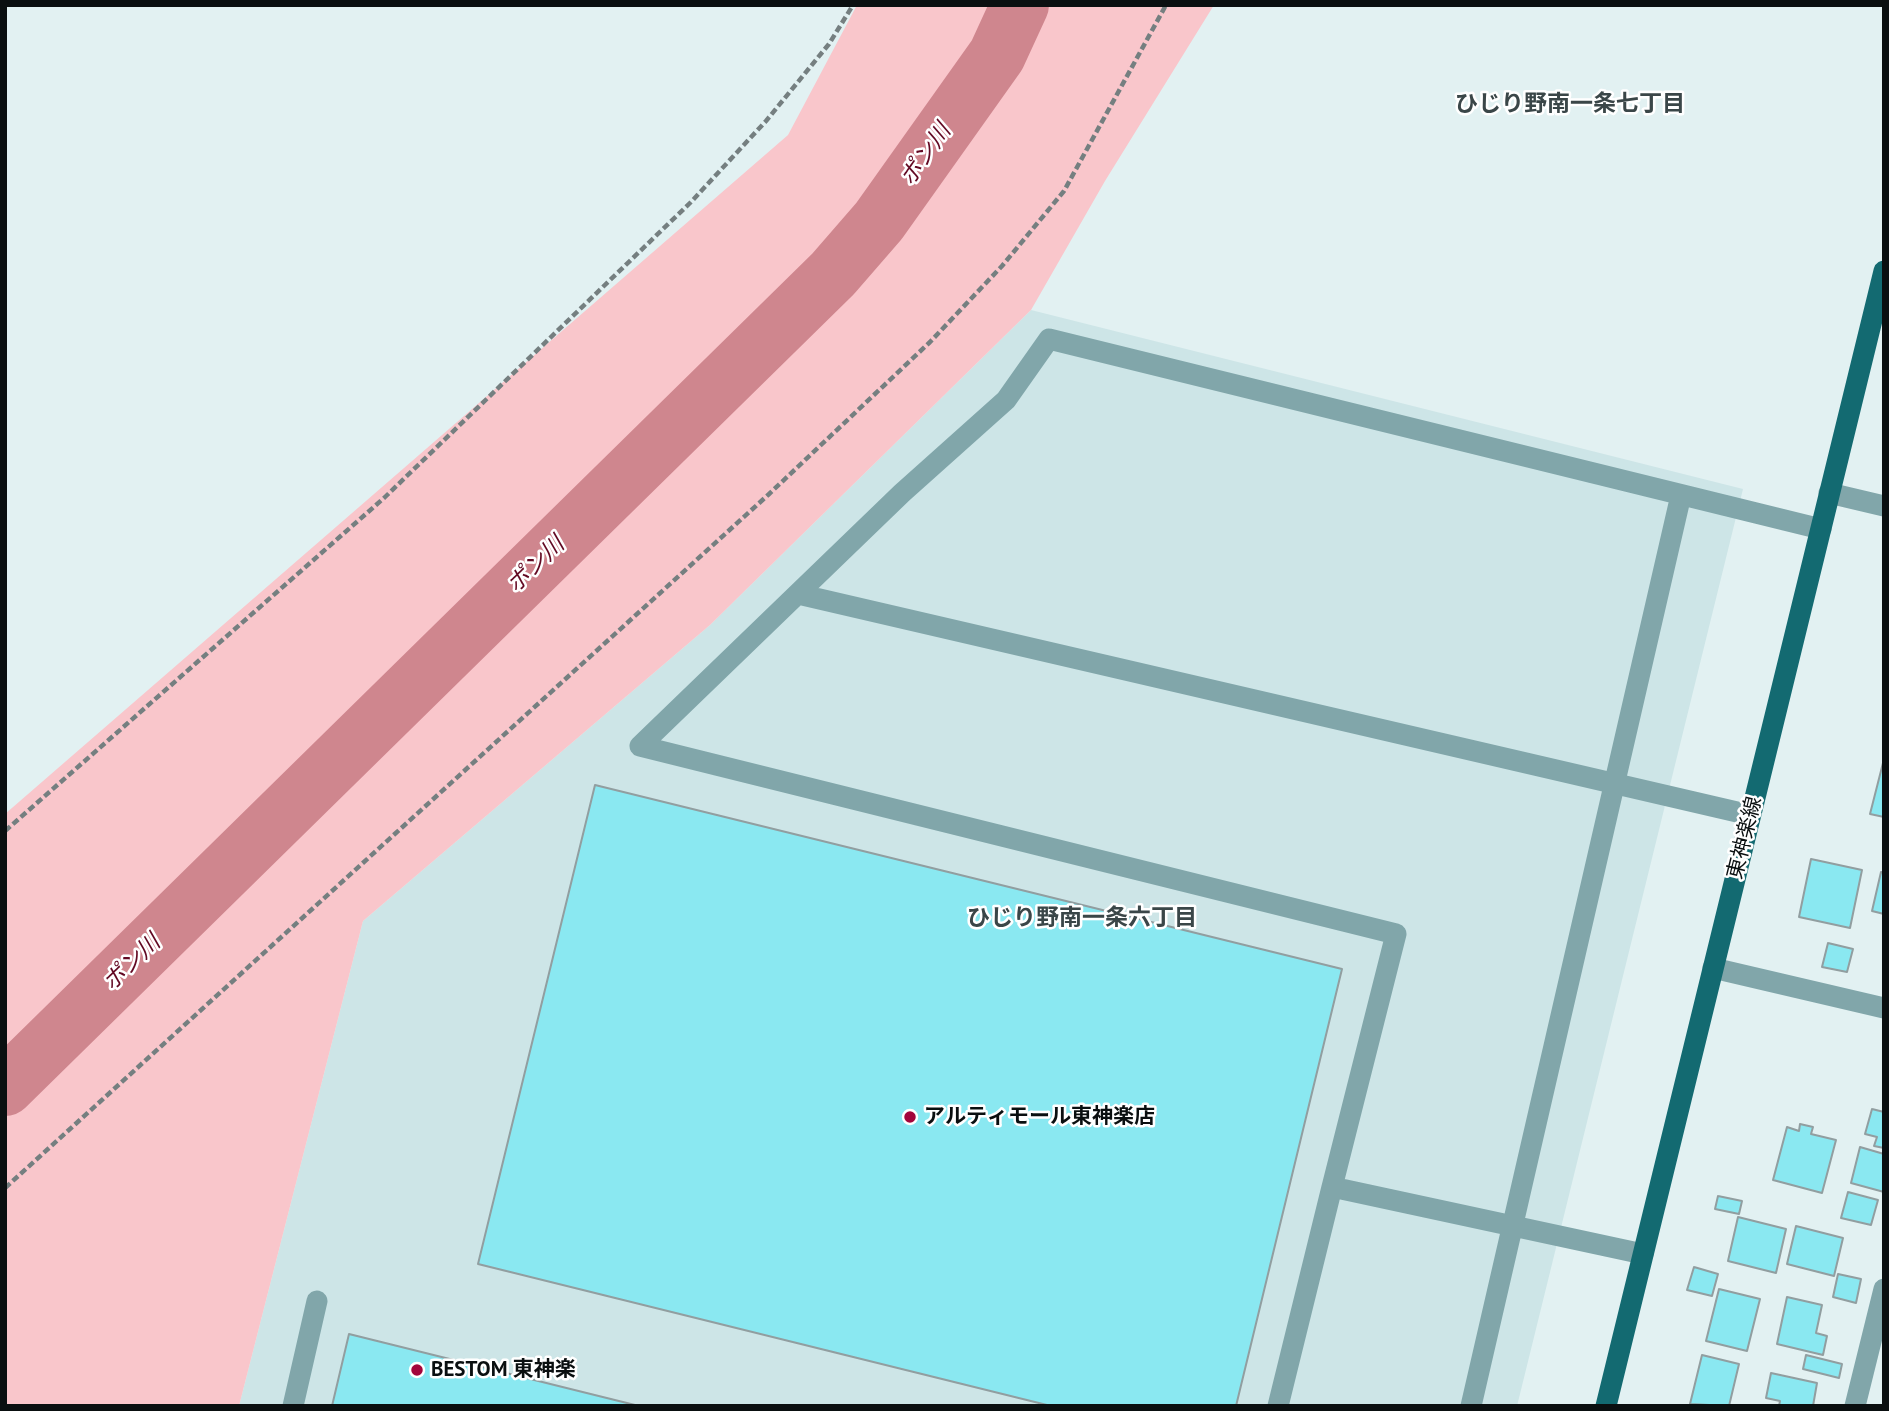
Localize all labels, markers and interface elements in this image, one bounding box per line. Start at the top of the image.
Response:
district label: ひじり野南一条七丁目 [1455,90,1685,118]
water label: ポン川 [895,119,957,191]
water label: ポン川 [502,531,570,599]
street label: 東神楽線 [1723,794,1767,882]
district label: ひじり野南一条六丁目 [967,904,1197,932]
water label: ポン川 [98,929,166,997]
place label: アルティモール東神楽店 [924,1104,1155,1130]
marker: アルティモール東神楽店 [902,1109,918,1125]
place label: BESTOM 東神楽 [431,1357,576,1383]
marker: BESTOM 東神楽 [409,1362,425,1378]

